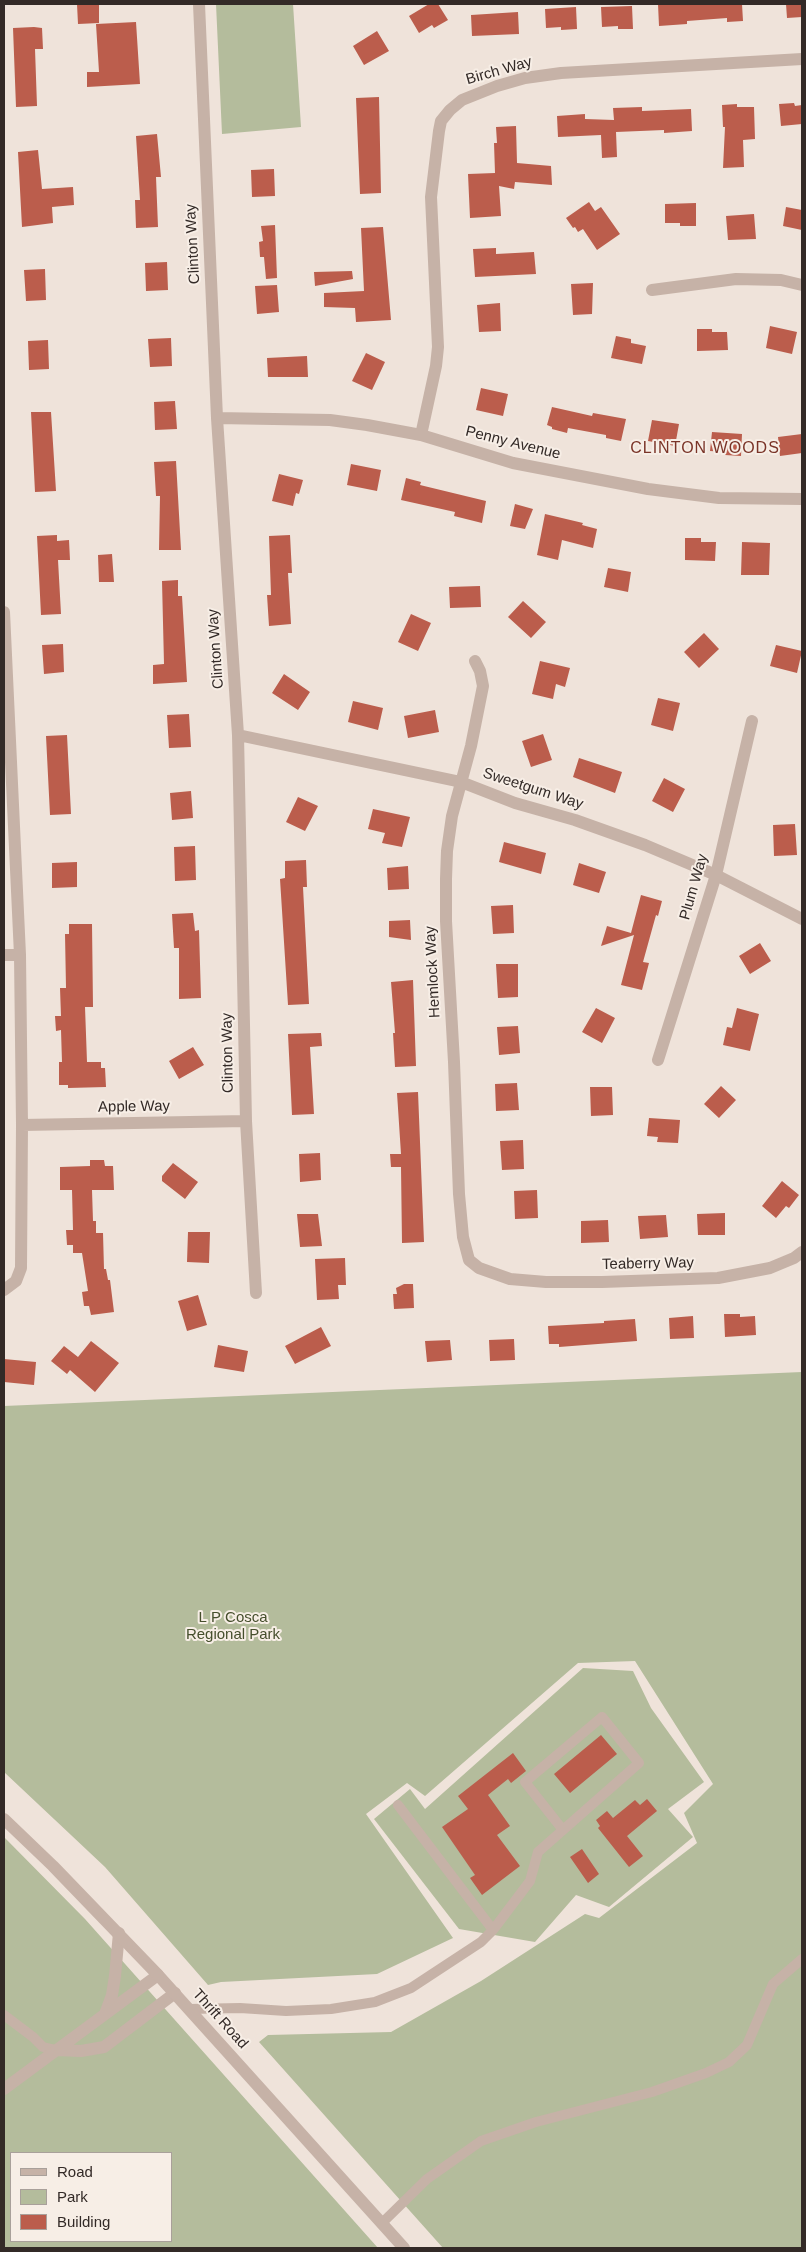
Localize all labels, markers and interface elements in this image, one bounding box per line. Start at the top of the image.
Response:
street label: Birch Way [464,53,534,89]
street label: Clinton Way [182,203,204,285]
street label: Penny Avenue [464,422,562,464]
district label: CLINTON WOODS [629,439,781,459]
street label: Clinton Way [204,608,228,690]
street label: Sweetgum Way [481,764,585,814]
street label: Plum Way [676,852,712,922]
street label: Hemlock Way [422,926,444,1018]
street label: Clinton Way [218,1013,238,1093]
street label: Apple Way [98,1097,170,1117]
street label: Teaberry Way [602,1254,694,1274]
park label: L P Cosca Regional Park [186,1609,280,1644]
street label: Thrift Road [188,1985,252,2053]
legend [10,2152,172,2242]
text: Road [57,2163,93,2180]
text: Park [57,2188,88,2205]
text: Building [57,2213,110,2230]

